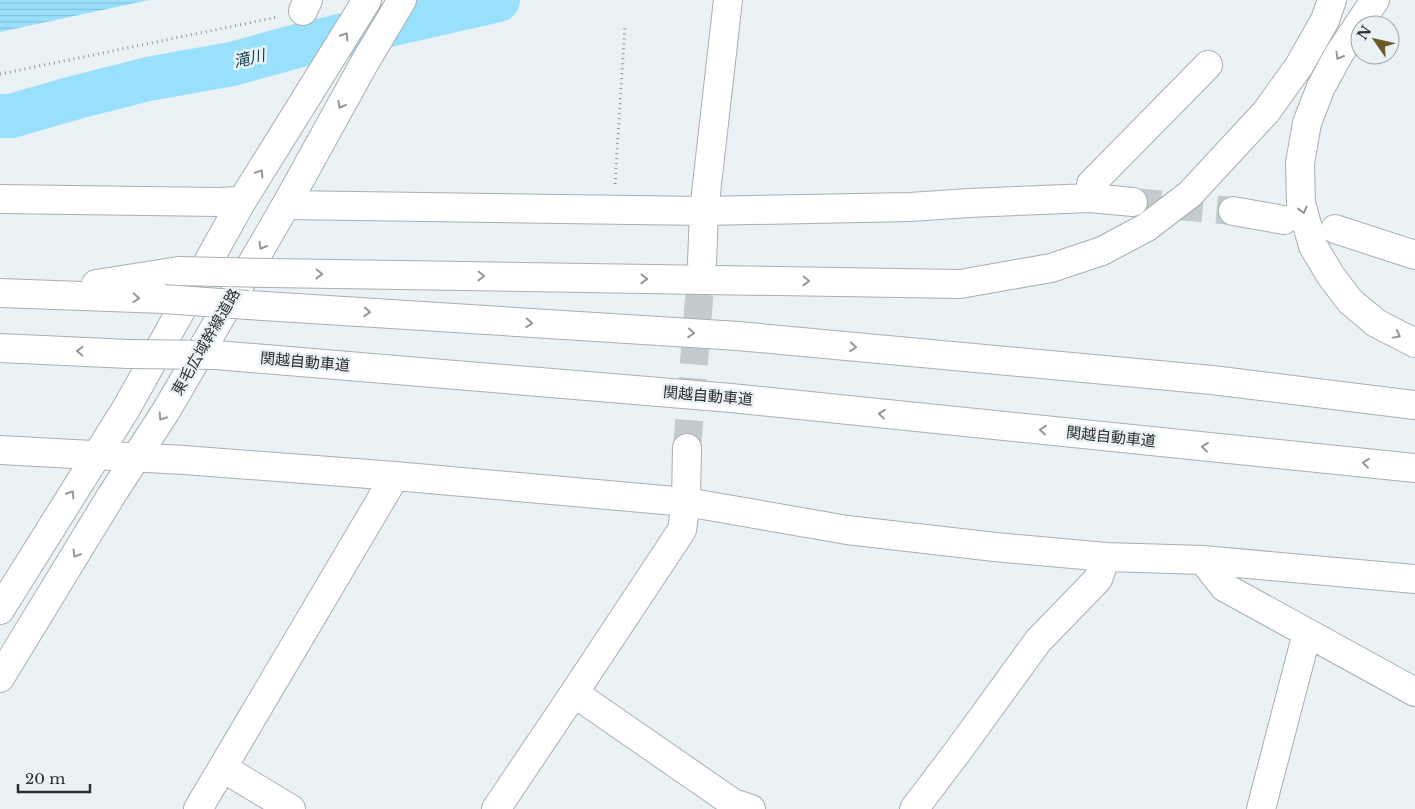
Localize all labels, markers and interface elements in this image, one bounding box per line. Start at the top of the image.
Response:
north arrow [1350,15,1400,65]
text: N [1353,22,1375,43]
one-way arrow [339,32,348,41]
water label: 滝川 [231,44,269,71]
one-way arrow [1335,50,1345,59]
one-way arrow [338,99,348,108]
one-way arrow [254,169,263,179]
one-way arrow [1297,205,1308,214]
one-way arrow [258,241,268,250]
one-way arrow [315,268,323,279]
one-way arrow [478,271,485,281]
one-way arrow [640,273,648,284]
one-way arrow [802,276,810,286]
street label: 東毛広域幹線道路 [167,285,244,398]
one-way arrow [132,292,140,303]
one-way arrow [363,307,371,318]
one-way arrow [525,317,533,328]
one-way arrow [688,328,696,339]
one-way arrow [1392,329,1401,339]
one-way arrow [849,341,857,352]
one-way arrow [76,346,84,357]
street label: 関越自動車道 [259,348,351,375]
street label: 関越自動車道 [662,382,754,409]
one-way arrow [877,408,885,419]
one-way arrow [159,411,168,421]
street label: 関越自動車道 [1065,422,1157,451]
one-way arrow [1039,425,1047,436]
one-way arrow [1200,442,1208,453]
one-way arrow [1362,458,1370,469]
one-way arrow [65,491,75,500]
one-way arrow [72,549,82,558]
scale bar [18,762,90,794]
text: 20 m [25,769,65,788]

